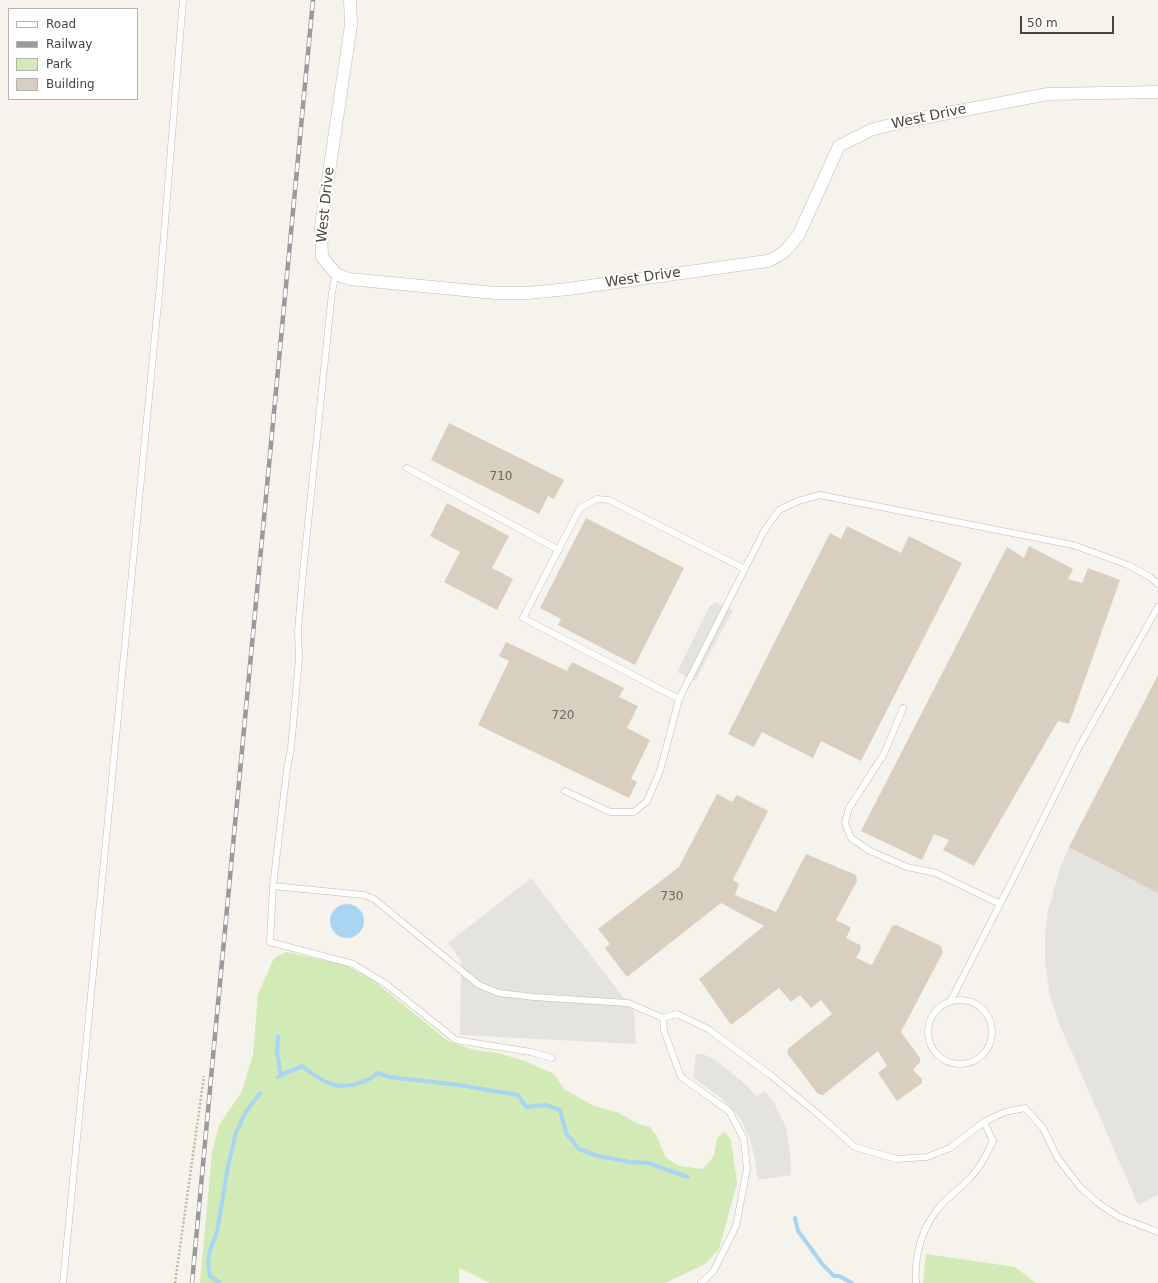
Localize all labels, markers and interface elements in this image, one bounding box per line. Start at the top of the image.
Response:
legend [8,8,138,100]
scale bar [1022,8,1116,34]
text: 50 m [1027,16,1058,30]
text: Road [46,17,76,31]
text: Railway [46,37,92,51]
text: Park [46,57,72,71]
text: Building [46,77,95,91]
street label: West Drive [890,101,968,133]
street label: West Drive [314,166,338,244]
street label: West Drive [604,264,682,292]
house number: 710 [490,470,512,484]
house number: 720 [552,709,574,723]
house number: 730 [661,890,683,904]

